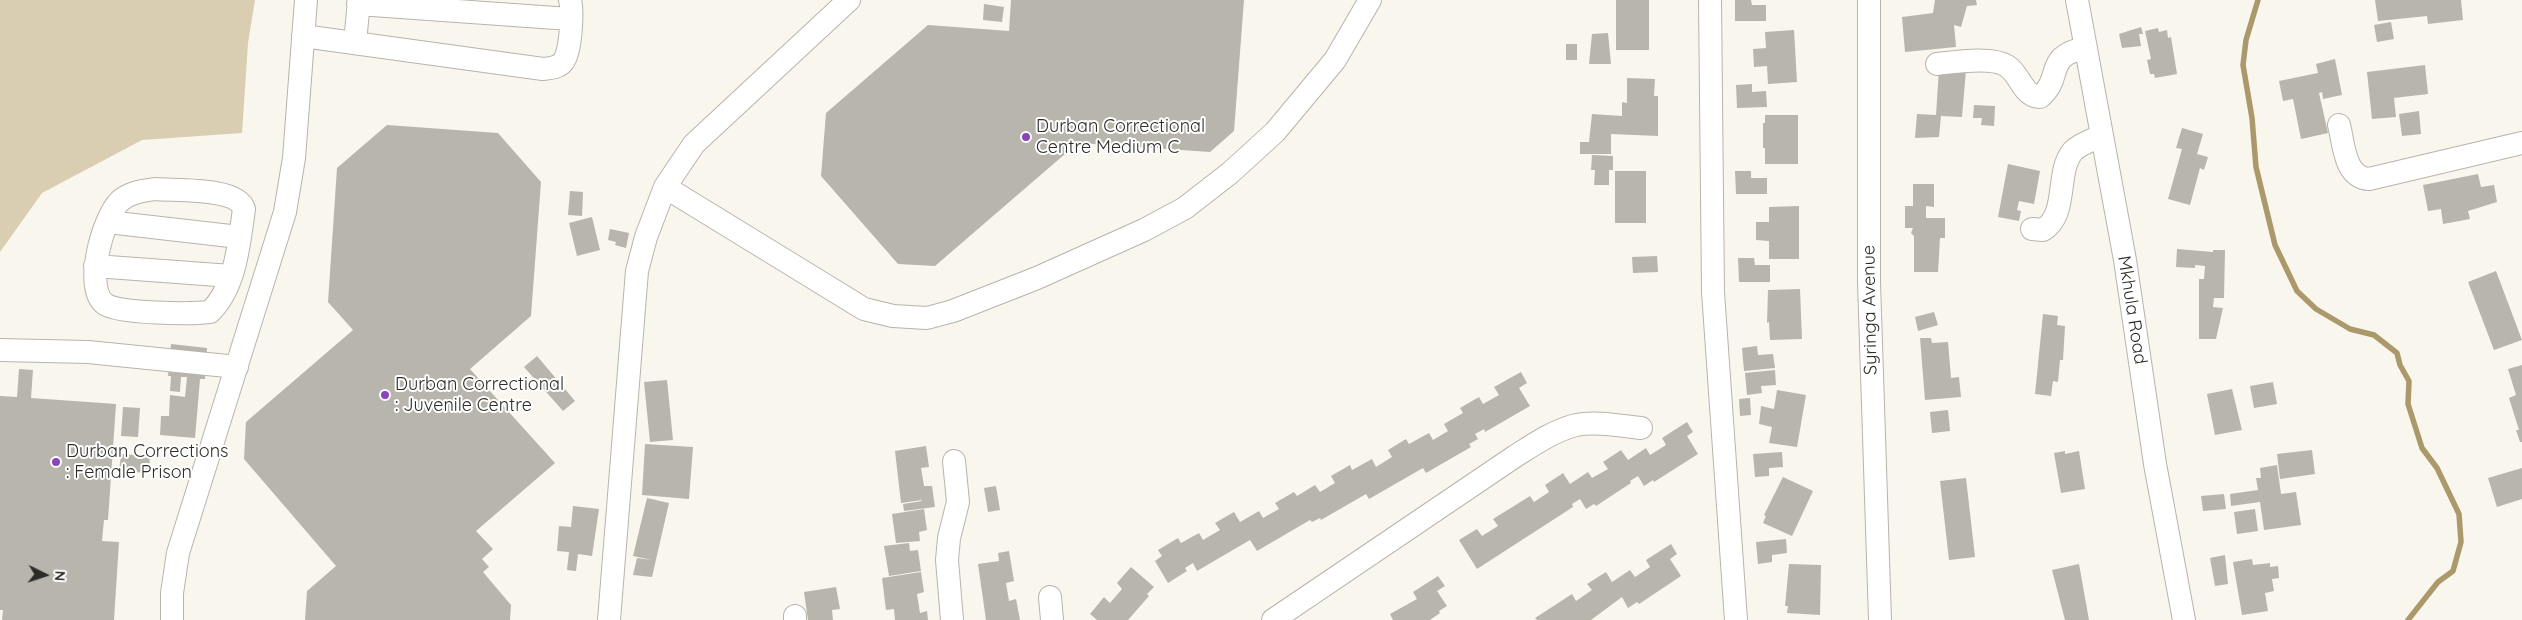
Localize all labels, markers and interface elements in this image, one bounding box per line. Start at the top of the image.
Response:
place label: Durban Correctional Centre Medium C [1036,116,1205,158]
marker: Durban Correctional Centre Medium C [1020,131,1032,143]
street label: Syringa Avenue [1858,245,1882,375]
street label: Mkhula Road [2113,254,2151,366]
place label: Durban Correctional : Juvenile Centre [395,374,564,416]
marker: Durban Correctional : Juvenile Centre [379,389,391,401]
place label: Durban Corrections : Female Prison [66,441,229,484]
marker: Durban Corrections : Female Prison [50,456,62,468]
north arrow [20,550,70,600]
text: N [51,570,69,582]

